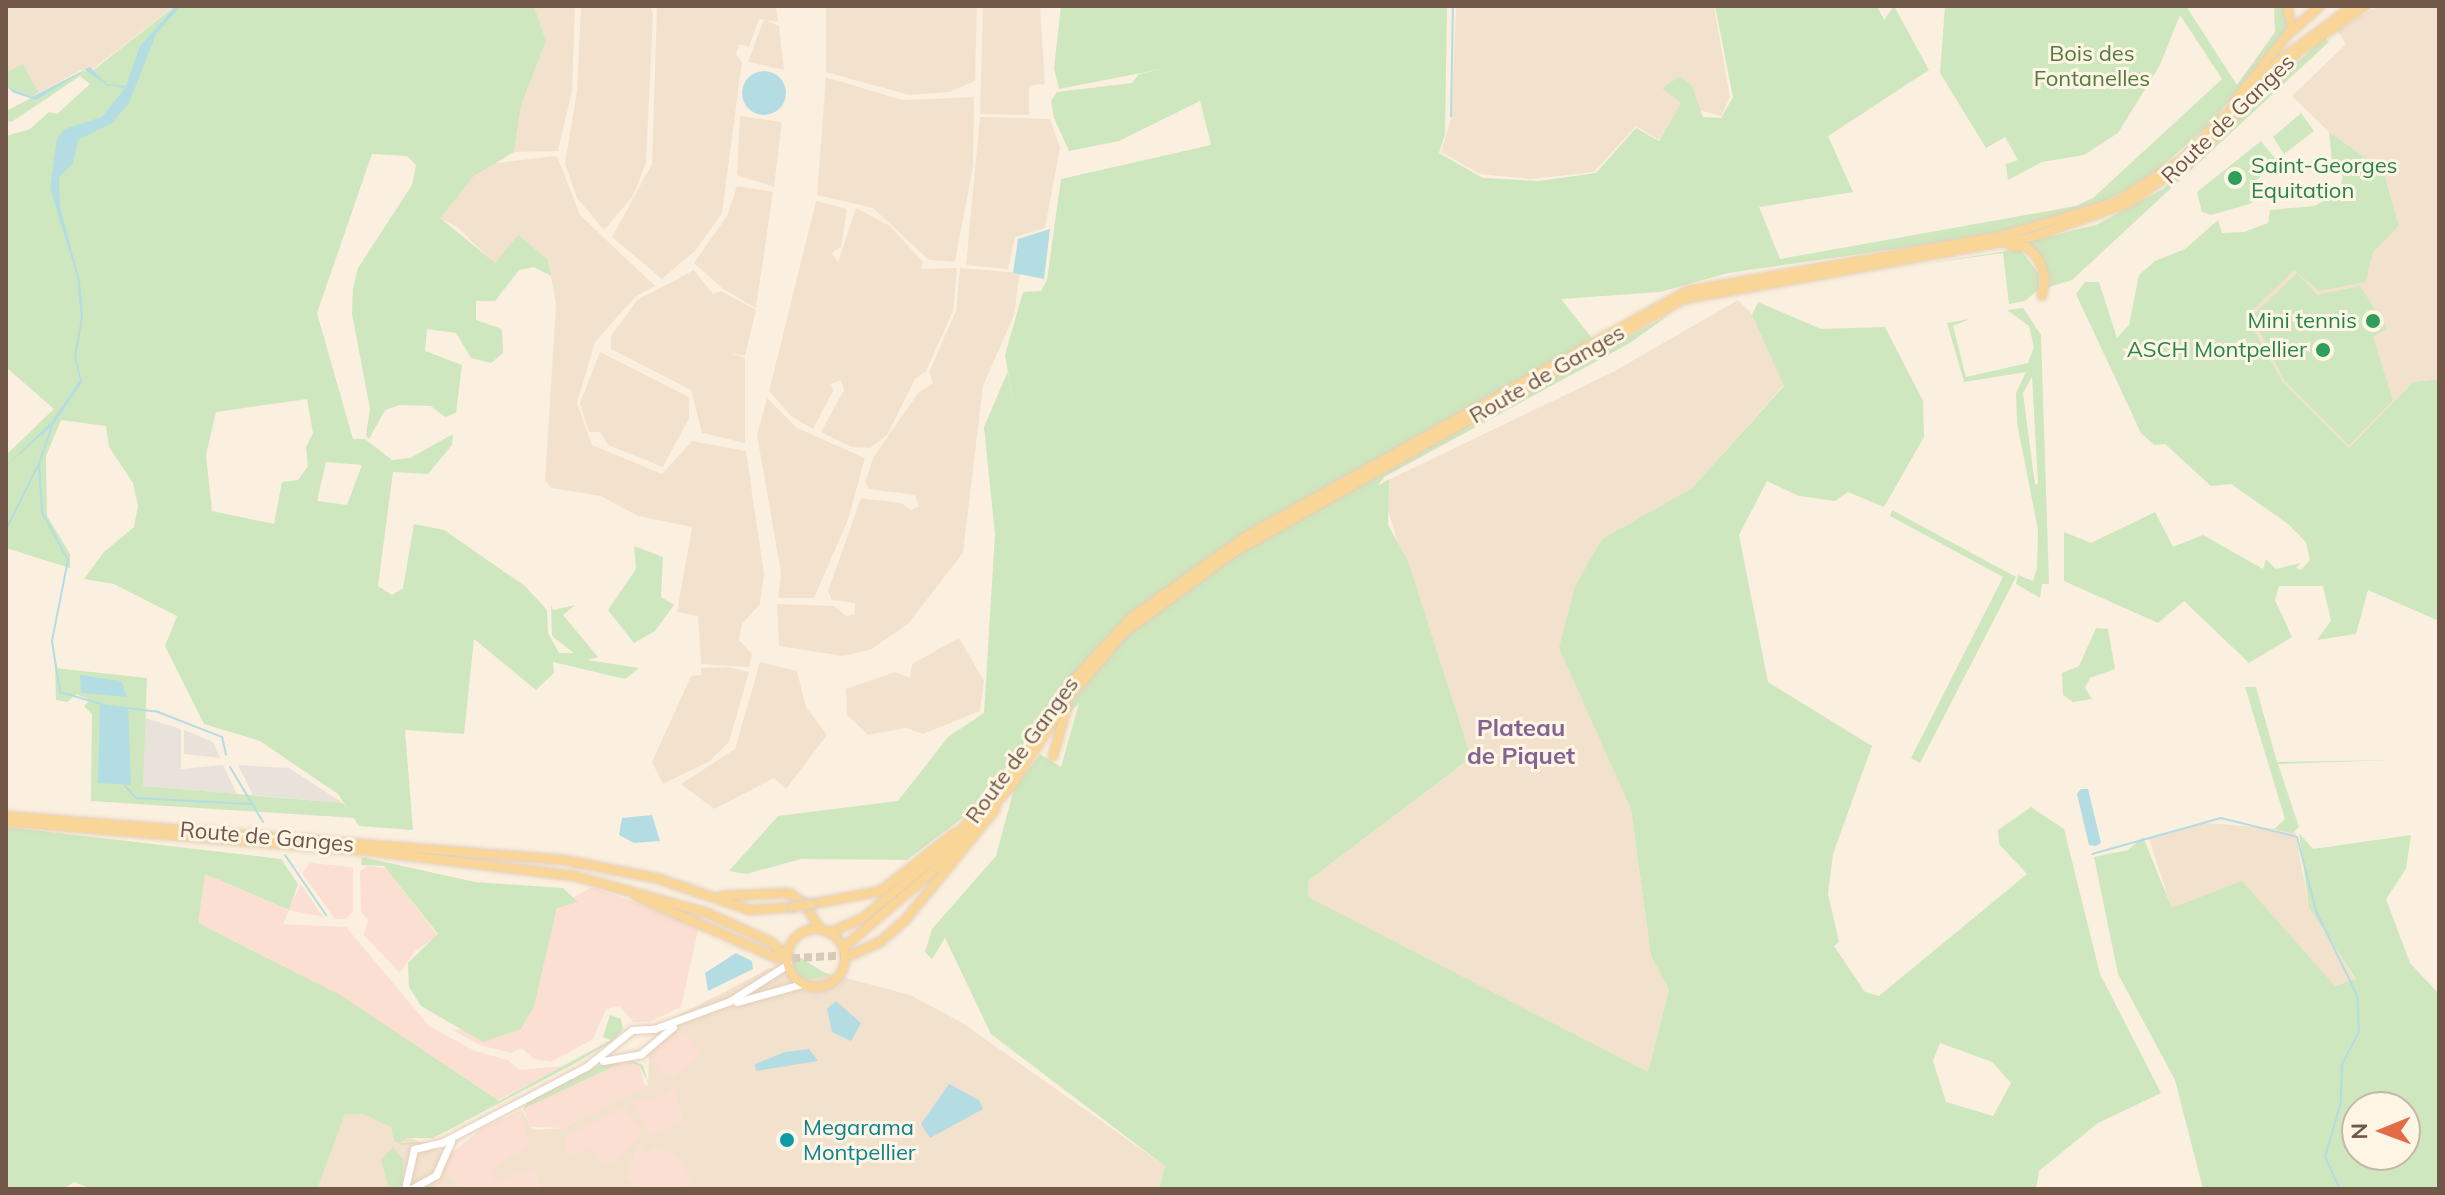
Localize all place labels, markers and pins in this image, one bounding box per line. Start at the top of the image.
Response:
place label: Saint-Georges Equitation [2251,152,2398,204]
marker: Saint-Georges Equitation [2226,169,2244,187]
place label: Mini tennis [2248,308,2357,334]
marker: Mini tennis [2364,312,2382,330]
place label: ASCH Montpellier [2127,337,2307,363]
marker: ASCH Montpellier [2314,341,2332,359]
place label: Megarama Montpellier [803,1114,916,1166]
marker: Megarama Montpellier [778,1131,796,1149]

